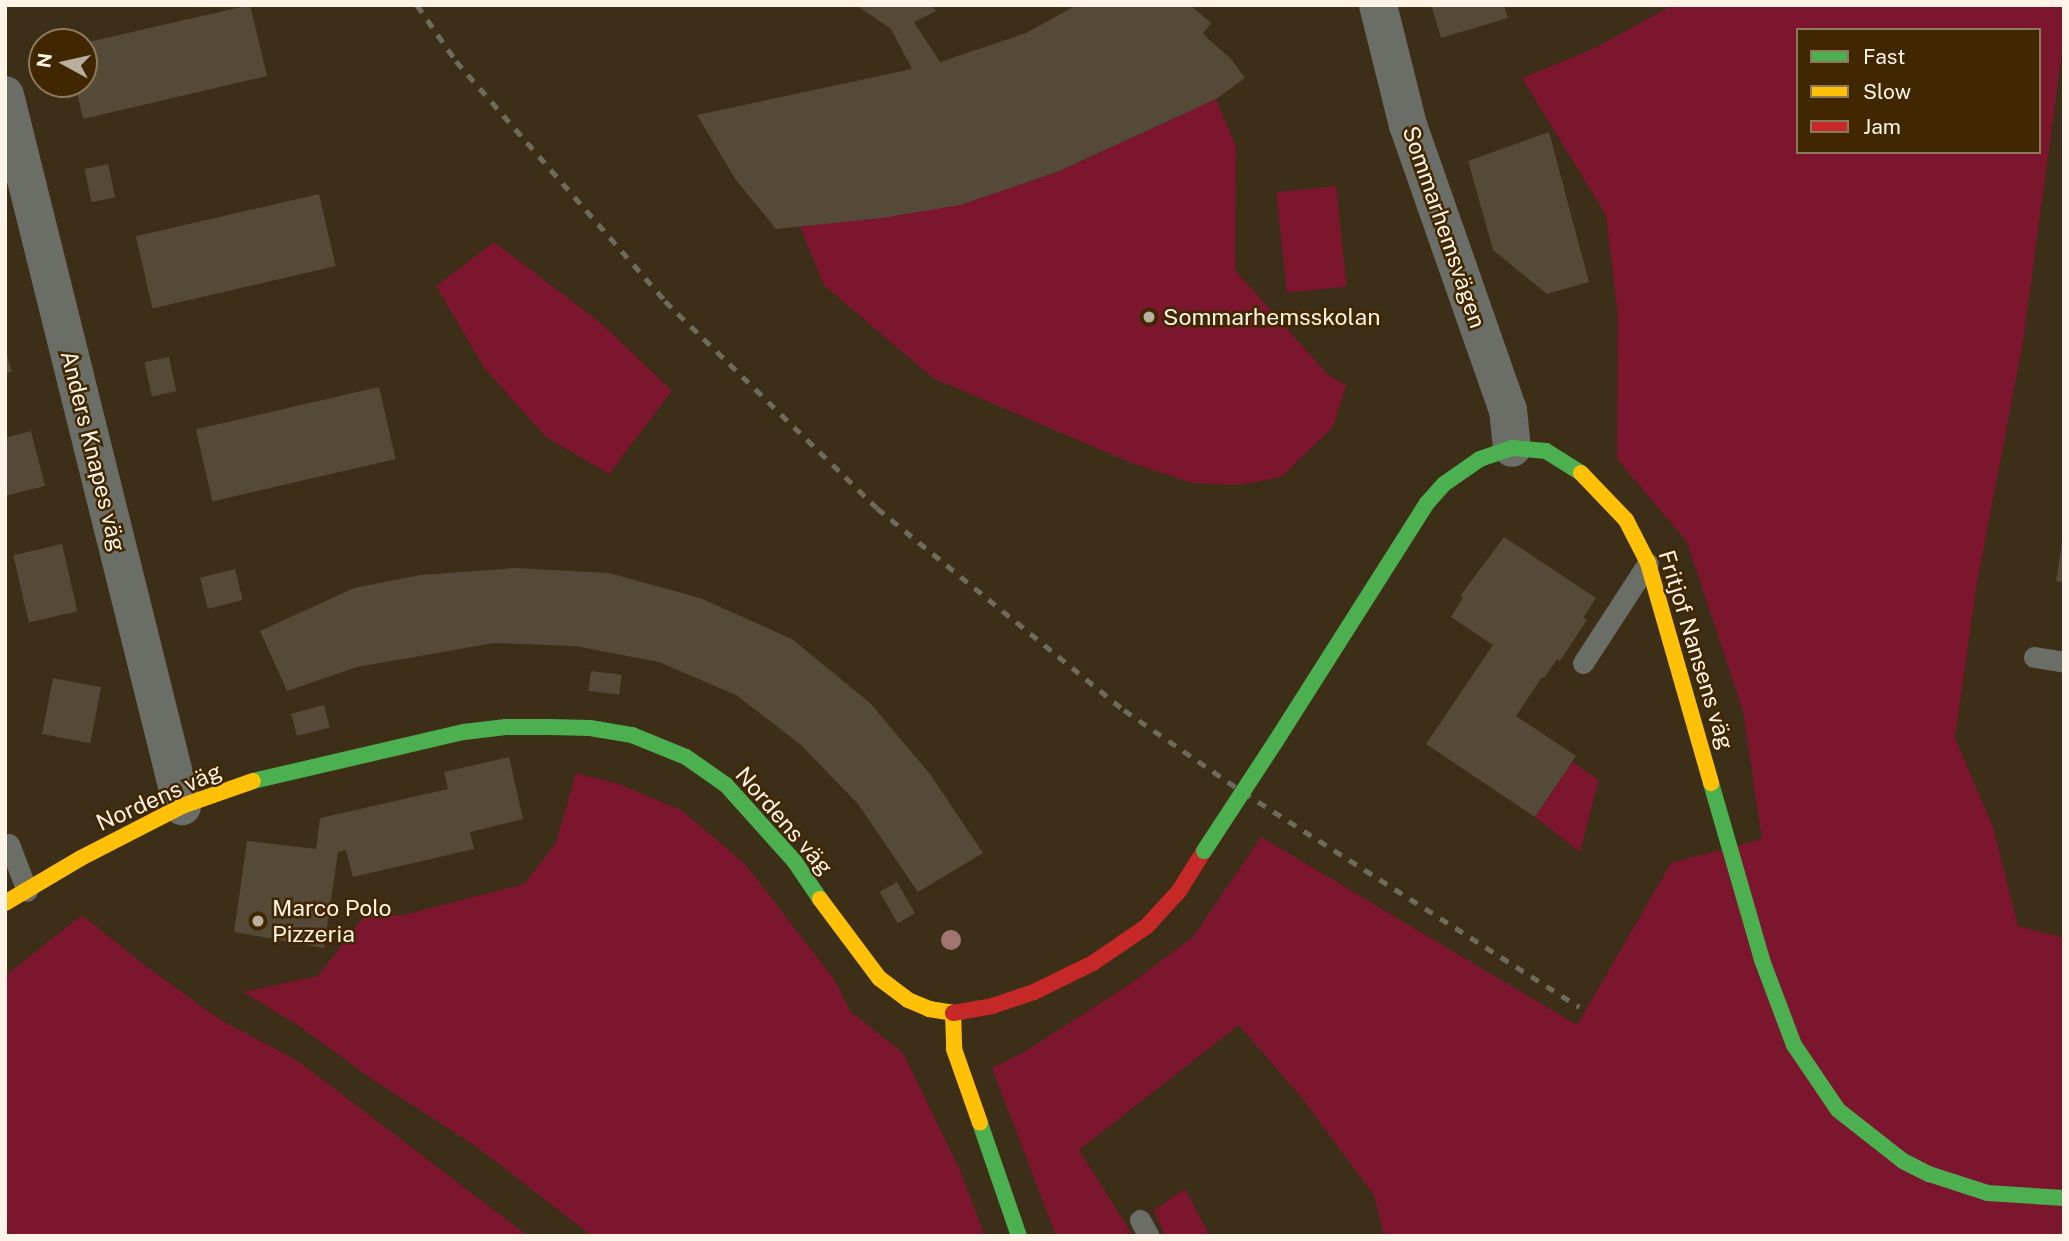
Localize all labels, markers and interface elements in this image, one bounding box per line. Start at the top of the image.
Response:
north arrow [28,28,98,98]
legend [1796,28,2041,154]
text: Fast [1863,44,1905,69]
text: N [32,51,56,69]
text: Slow [1863,79,1911,104]
text: Jam [1863,114,1901,139]
street label: Sommarhemsvägen [1396,122,1492,332]
place label: Sommarhemsskolan [1163,303,1380,331]
marker: Sommarhemsskolan [1141,309,1157,325]
street label: Anders Knapes väg [55,348,131,554]
street label: Fritjof Nansens väg [1652,547,1740,753]
street label: Nordens väg [92,757,226,837]
street label: Nordens väg [729,761,839,881]
place label: Marco Polo Pizzeria [272,894,392,948]
marker: Marco Polo Pizzeria [250,913,266,929]

